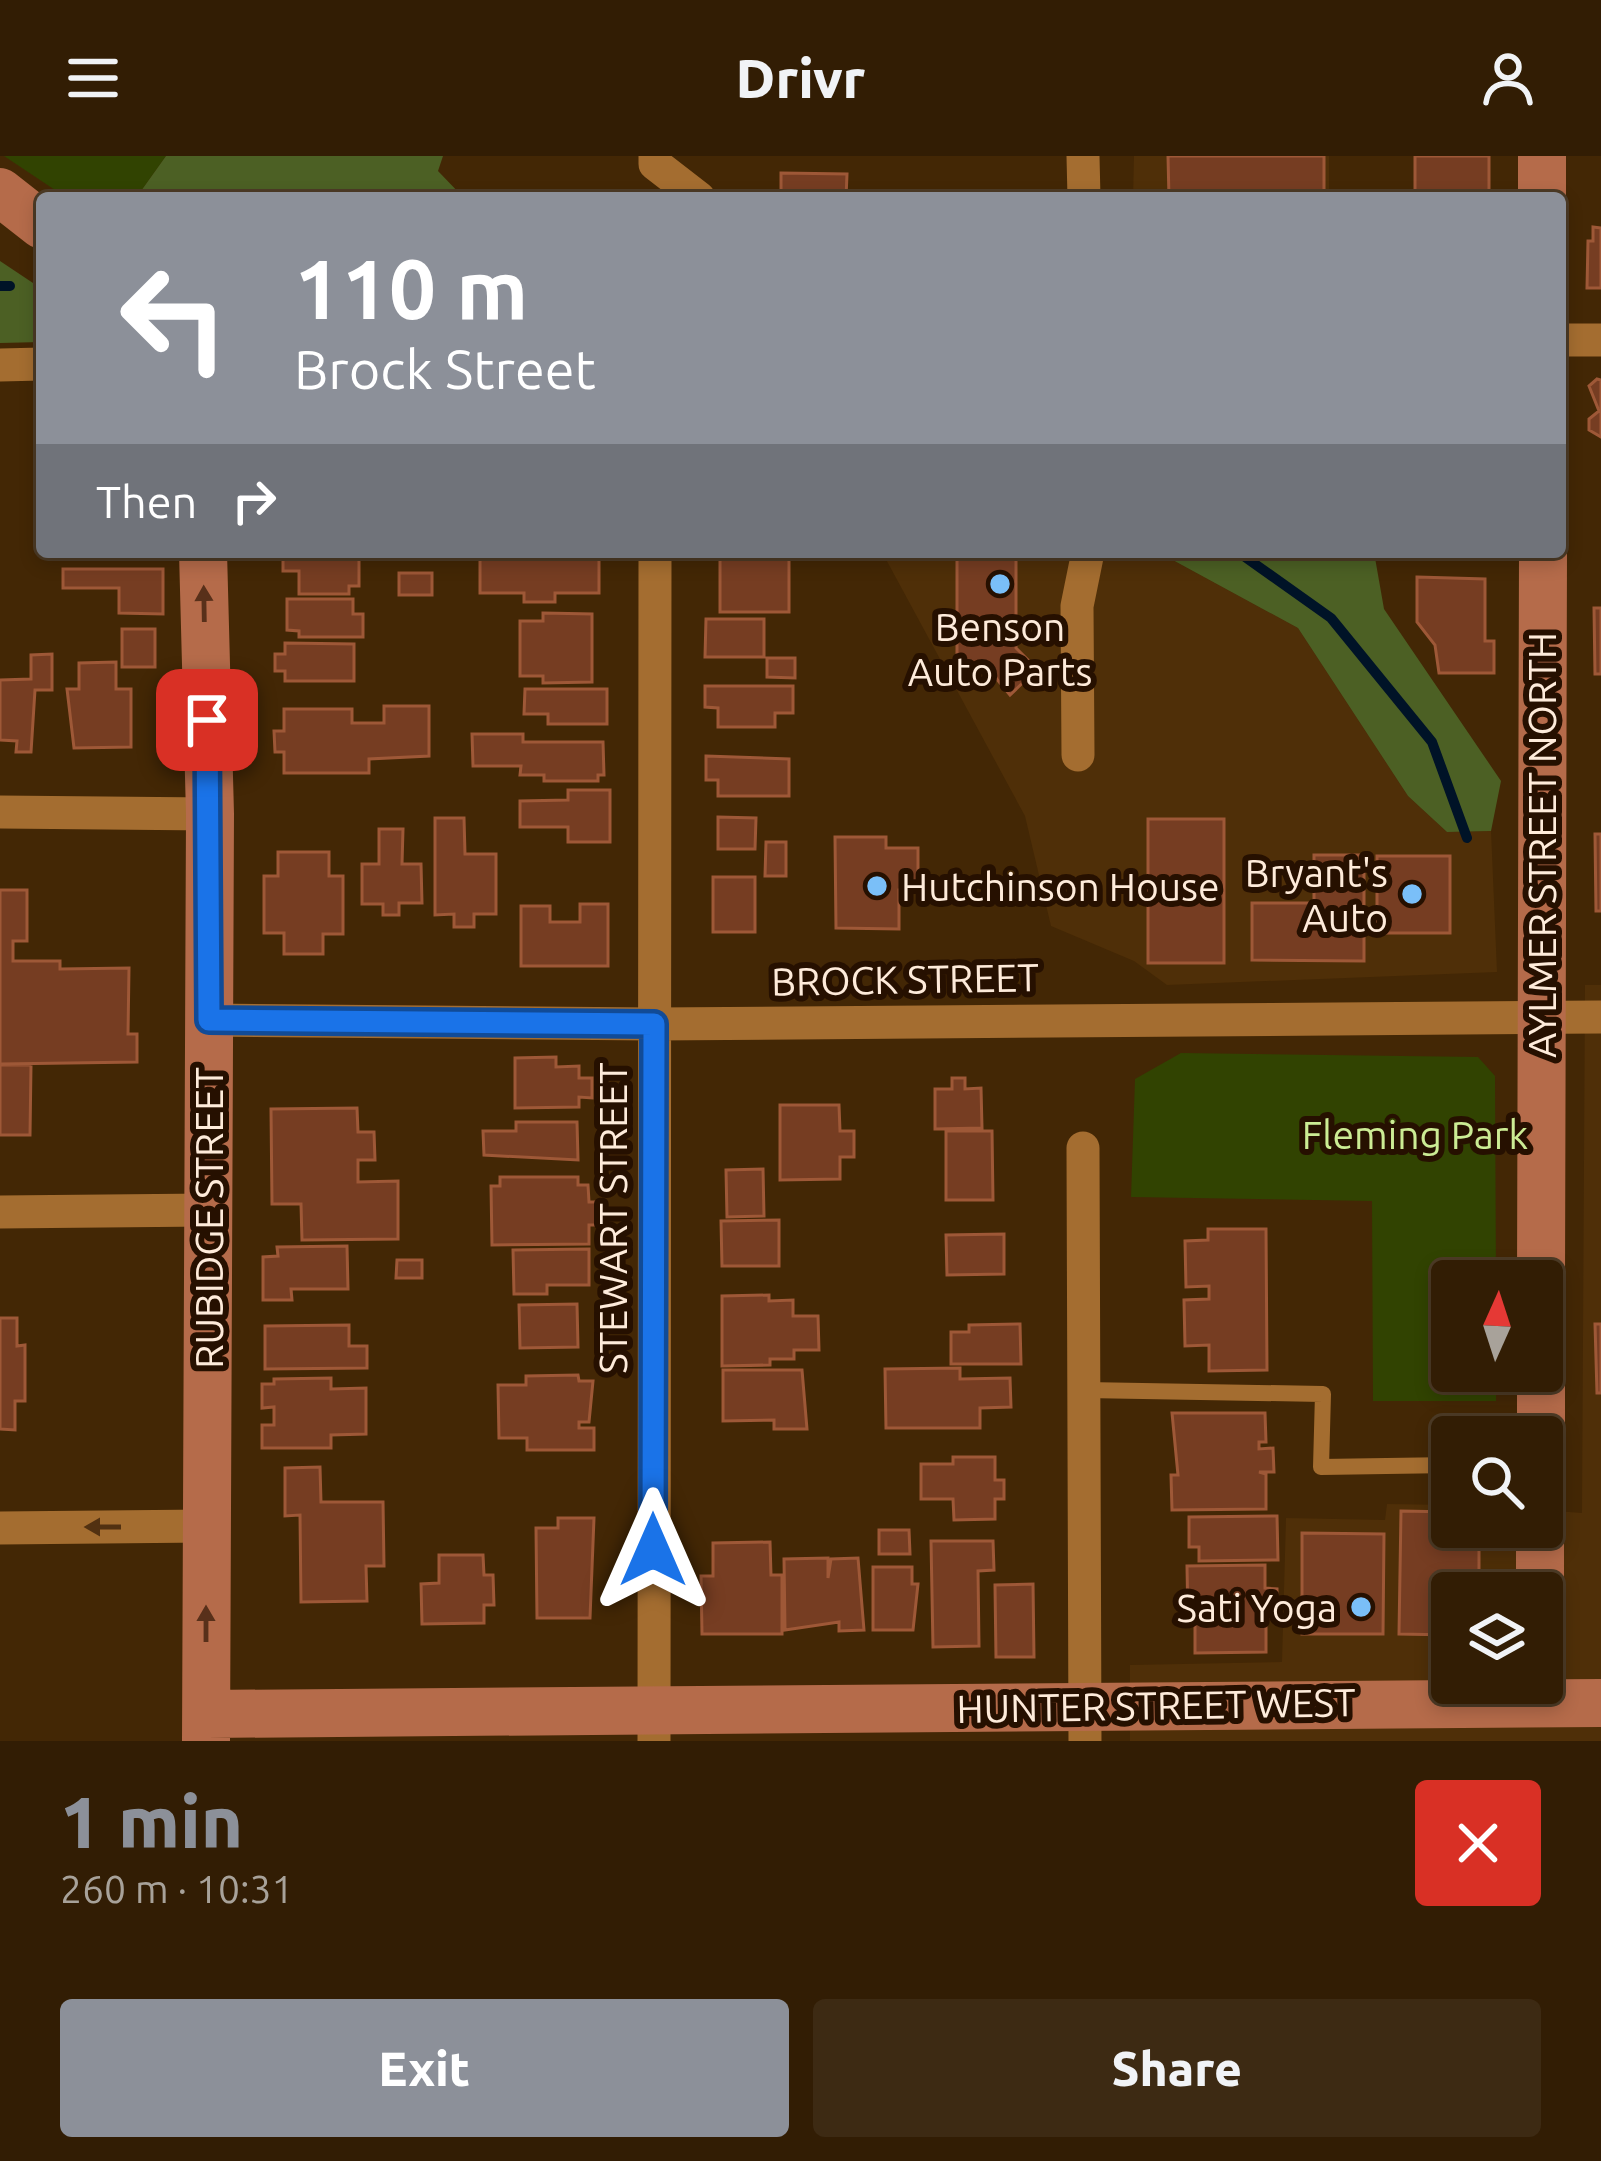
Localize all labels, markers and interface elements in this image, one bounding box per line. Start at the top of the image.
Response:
icon: menu [60,45,126,111]
icon: person [1475,45,1541,111]
text: Drivr [736,48,865,108]
icon: left [96,240,252,396]
text: 110 m [294,241,528,335]
text: Brock Street [294,339,596,399]
icon: right [221,468,287,534]
text: Then [96,476,197,527]
marker: Benson Auto Parts [987,571,1013,597]
one-way arrow [195,584,214,622]
place label: Benson Auto Parts [908,605,1092,693]
street label: AYLMER STREET NORTH [1520,632,1563,1058]
pin [156,669,258,771]
icon: arrive [174,687,240,753]
place label: Bryant's Auto [1245,851,1388,939]
place label: Hutchinson House [901,865,1220,908]
marker: Hutchinson House [864,873,890,899]
marker: Bryant's Auto [1399,881,1425,907]
street label: BROCK STREET [771,955,1039,1003]
street label: STEWART STREET [591,1062,634,1374]
street label: RUBIDGE STREET [187,1067,230,1369]
park label: Fleming Park [1302,1113,1528,1156]
north arrow [1431,1260,1563,1392]
map controls [1431,1260,1563,1704]
button: search [1431,1416,1563,1548]
position arrow [590,1487,716,1613]
one-way arrow [83,1517,121,1537]
button: layers [1431,1572,1563,1704]
place label: Sati Yoga [1177,1586,1337,1629]
marker: Sati Yoga [1348,1594,1374,1620]
one-way arrow [196,1604,216,1642]
street label: HUNTER STREET WEST [956,1680,1356,1730]
button: close [1415,1780,1541,1906]
text: 1 min [60,1781,243,1862]
text: 260 m · 10:31 [60,1867,294,1910]
button: Exit [60,1999,789,2137]
button: Share [813,1999,1541,2137]

